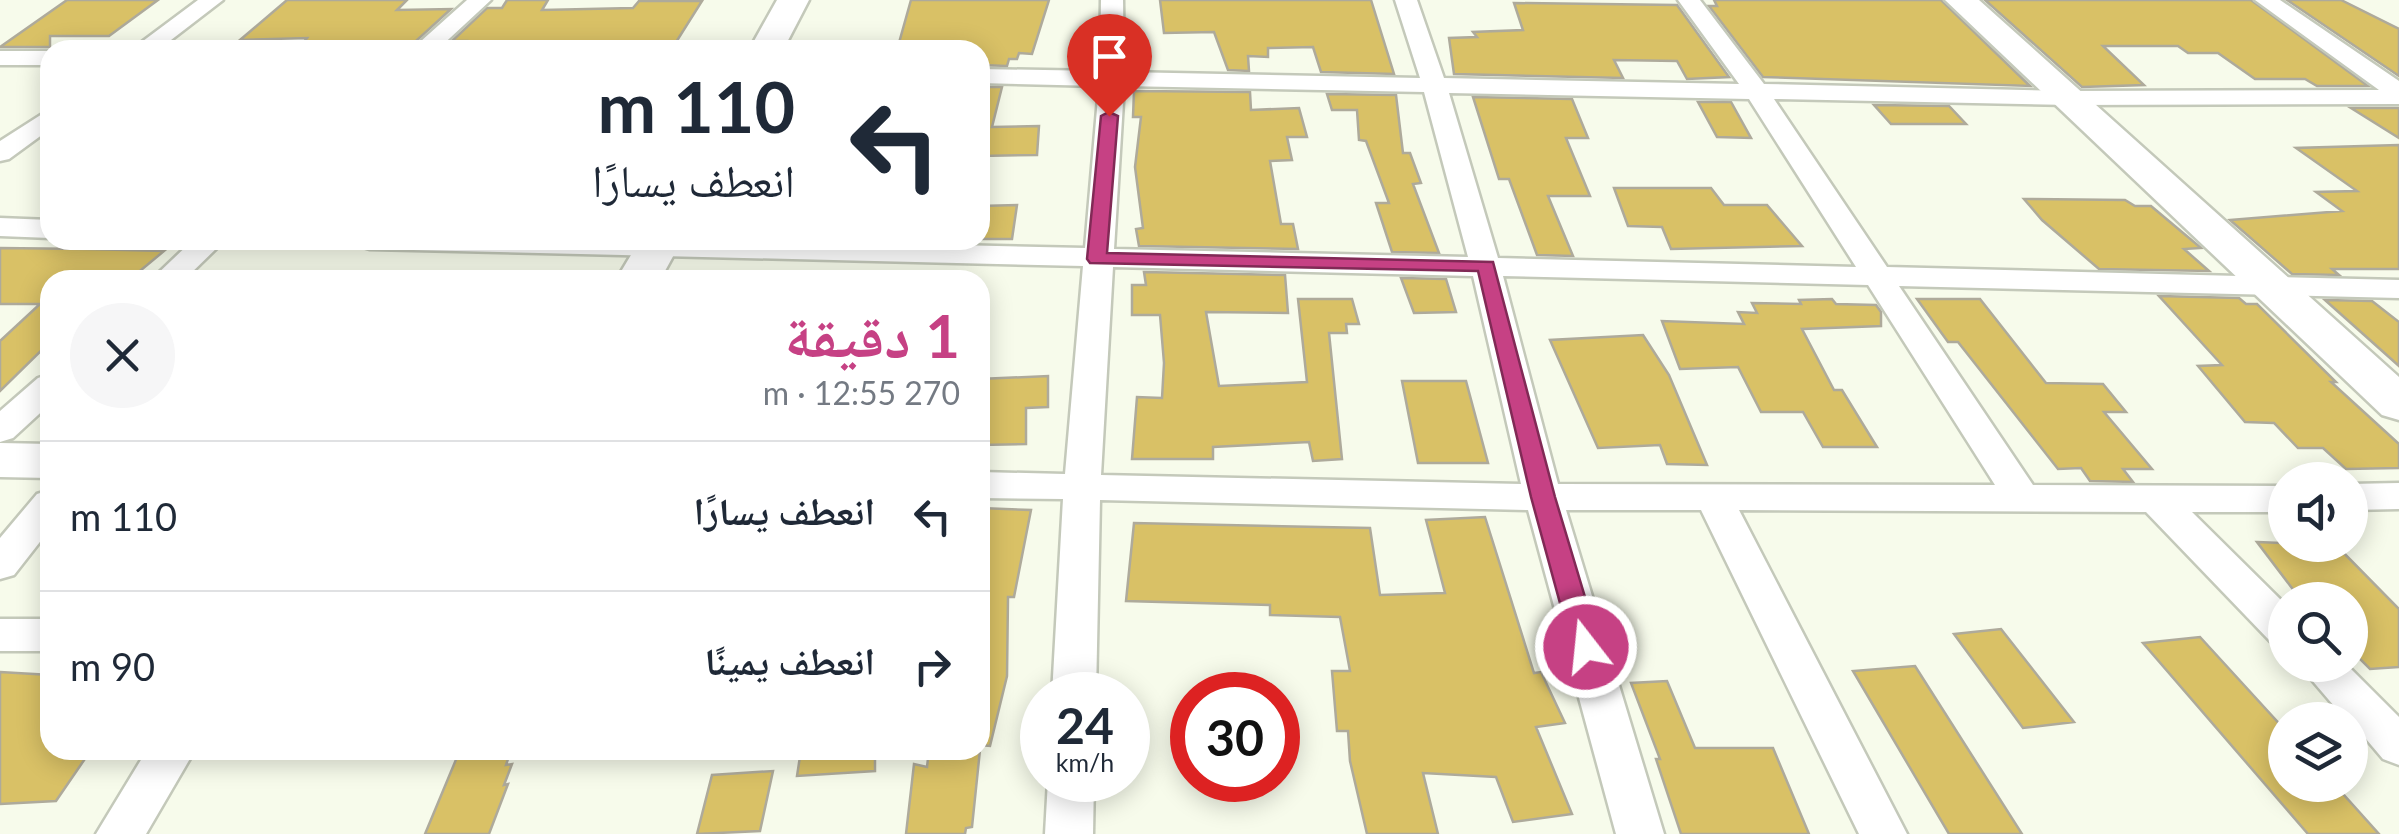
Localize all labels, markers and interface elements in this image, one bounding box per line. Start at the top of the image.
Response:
pin [1067,14,1152,117]
icon: arrive [1082,29,1137,84]
text: 110 m [598,64,795,148]
icon: left [830,80,960,210]
text: انعطف يسارًا [592,153,795,207]
text: 1 دقيقة [785,299,960,371]
button: close [70,303,175,408]
text: 270 m · 12:55 [763,373,960,412]
map controls [2268,462,2368,802]
button: sound [2268,462,2368,562]
text: انعطف يسارًا [693,487,875,533]
icon: left [905,489,960,544]
text: 110 m [70,493,177,539]
button: search [2268,582,2368,682]
position arrow [1534,595,1638,699]
text: انعطف يمينًا [705,637,875,683]
icon: right [905,639,960,694]
text: 90 m [70,643,155,689]
speed limit sign: 30 [1170,672,1300,802]
text: 24 [1056,695,1114,755]
button: layers [2268,702,2368,802]
text: km/h [1056,747,1114,777]

